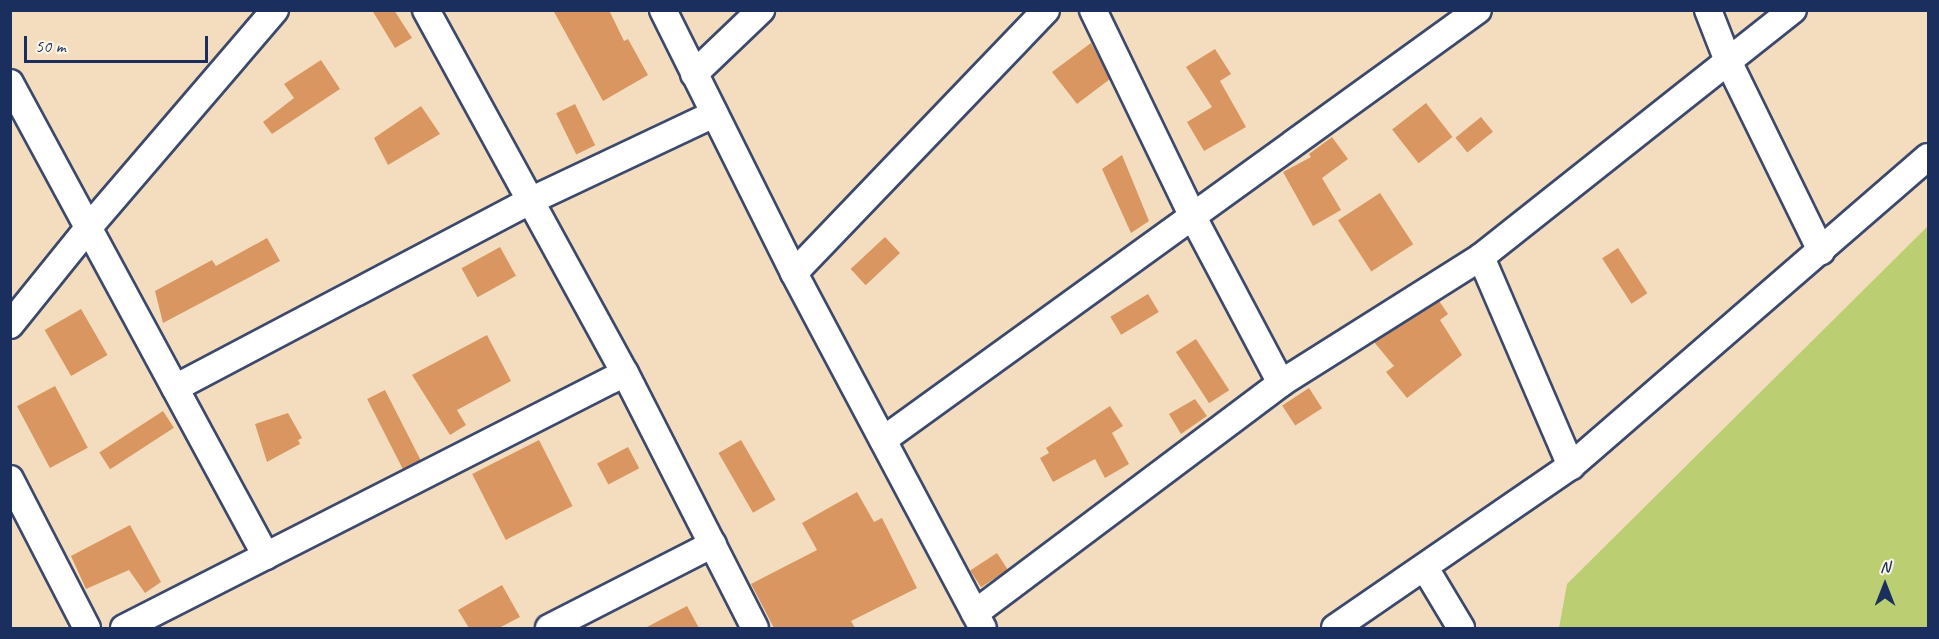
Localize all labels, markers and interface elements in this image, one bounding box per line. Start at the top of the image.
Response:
scale bar [27,24,212,62]
text: 50 m [35,35,66,57]
north arrow [1855,555,1915,615]
text: N [1880,557,1890,577]

